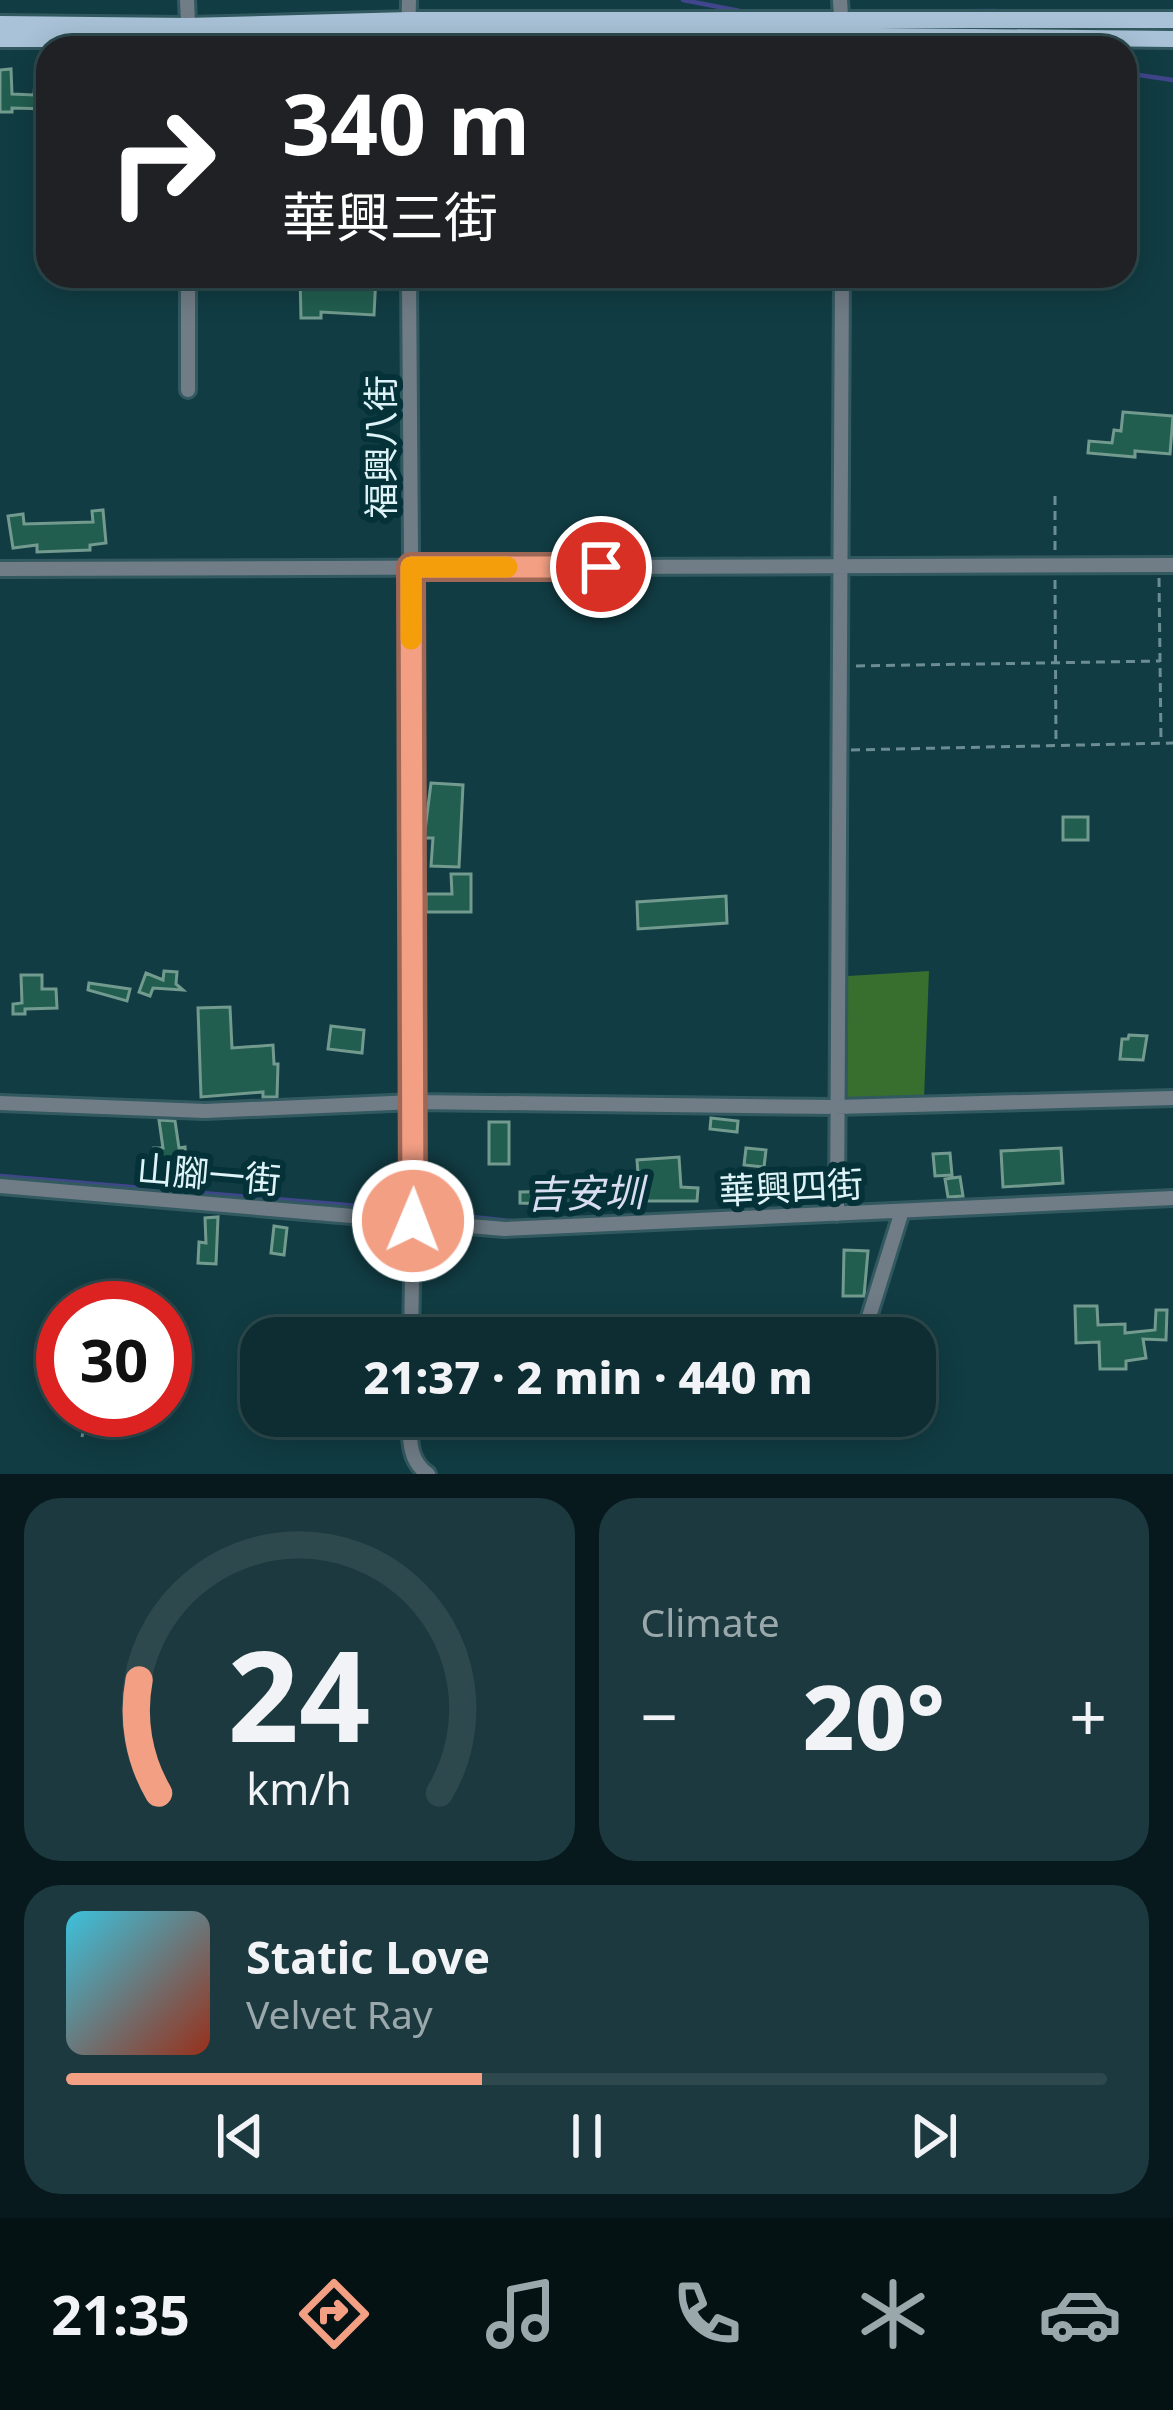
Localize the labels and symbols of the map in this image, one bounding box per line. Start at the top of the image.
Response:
street label: 福興八街 [356,375,405,519]
pin [550,516,652,618]
street label: 山腳一街 [135,1143,283,1205]
position arrow [350,1158,476,1284]
street label: 華興四街 [718,1159,864,1215]
water label: 吉安圳 [526,1164,649,1220]
speed limit sign: 30 [36,1281,192,1437]

